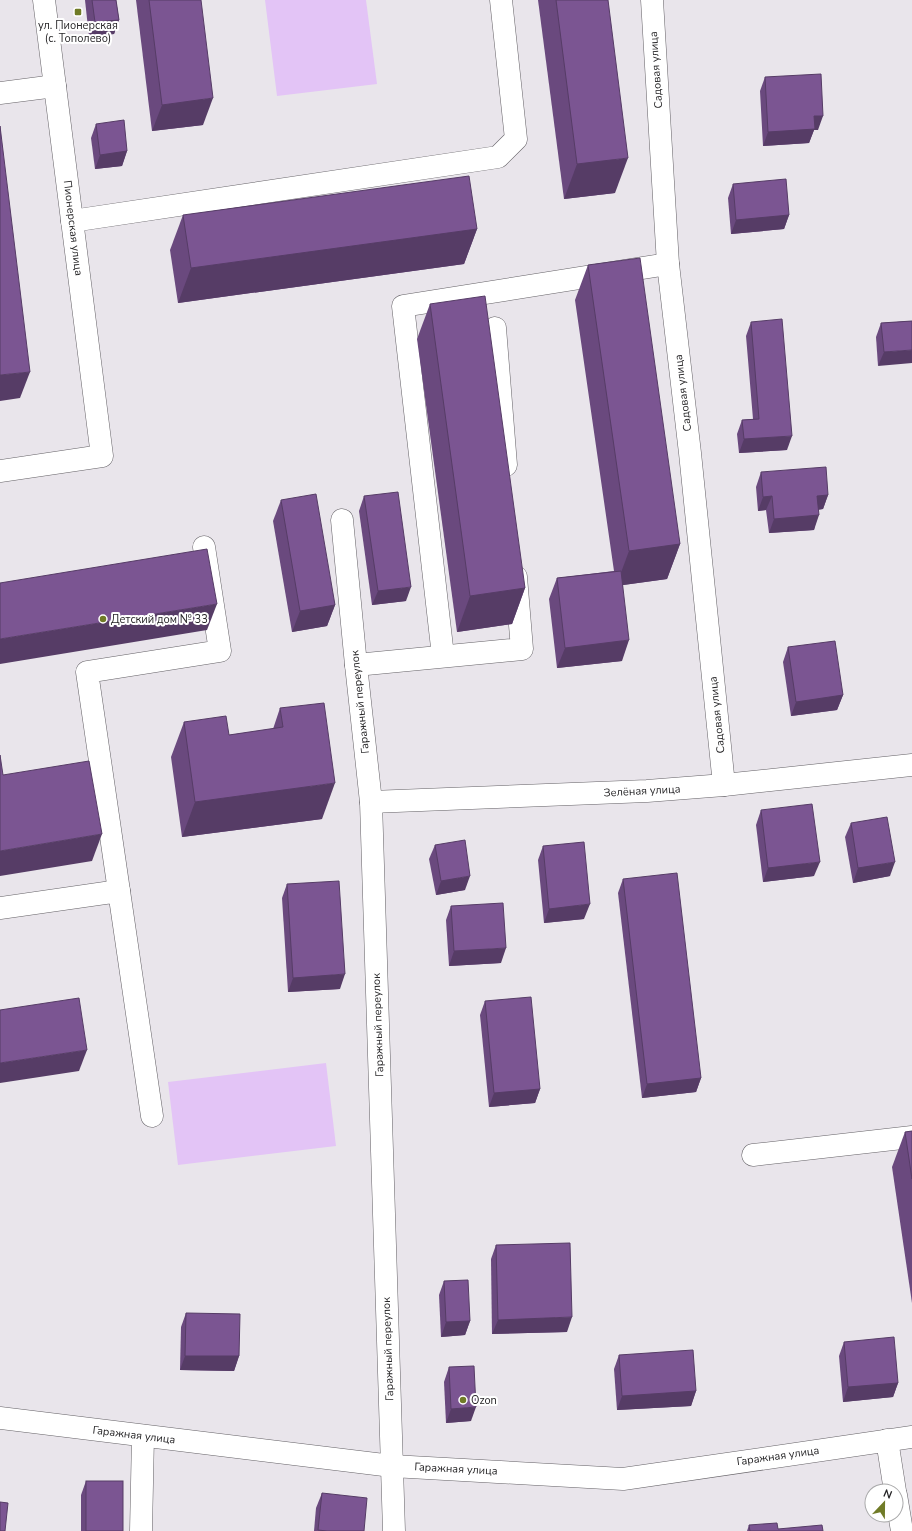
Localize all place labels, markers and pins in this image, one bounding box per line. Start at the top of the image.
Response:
marker: ул. Пионерская (с. Тополево) [73,7,83,17]
place label: ул. Пионерская (с. Тополево) [38,18,118,46]
place label: Детский дом № 33 [111,612,208,627]
marker: Детский дом № 33 [98,614,108,624]
place label: Ozon [471,1393,497,1408]
marker: Ozon [458,1395,468,1405]

